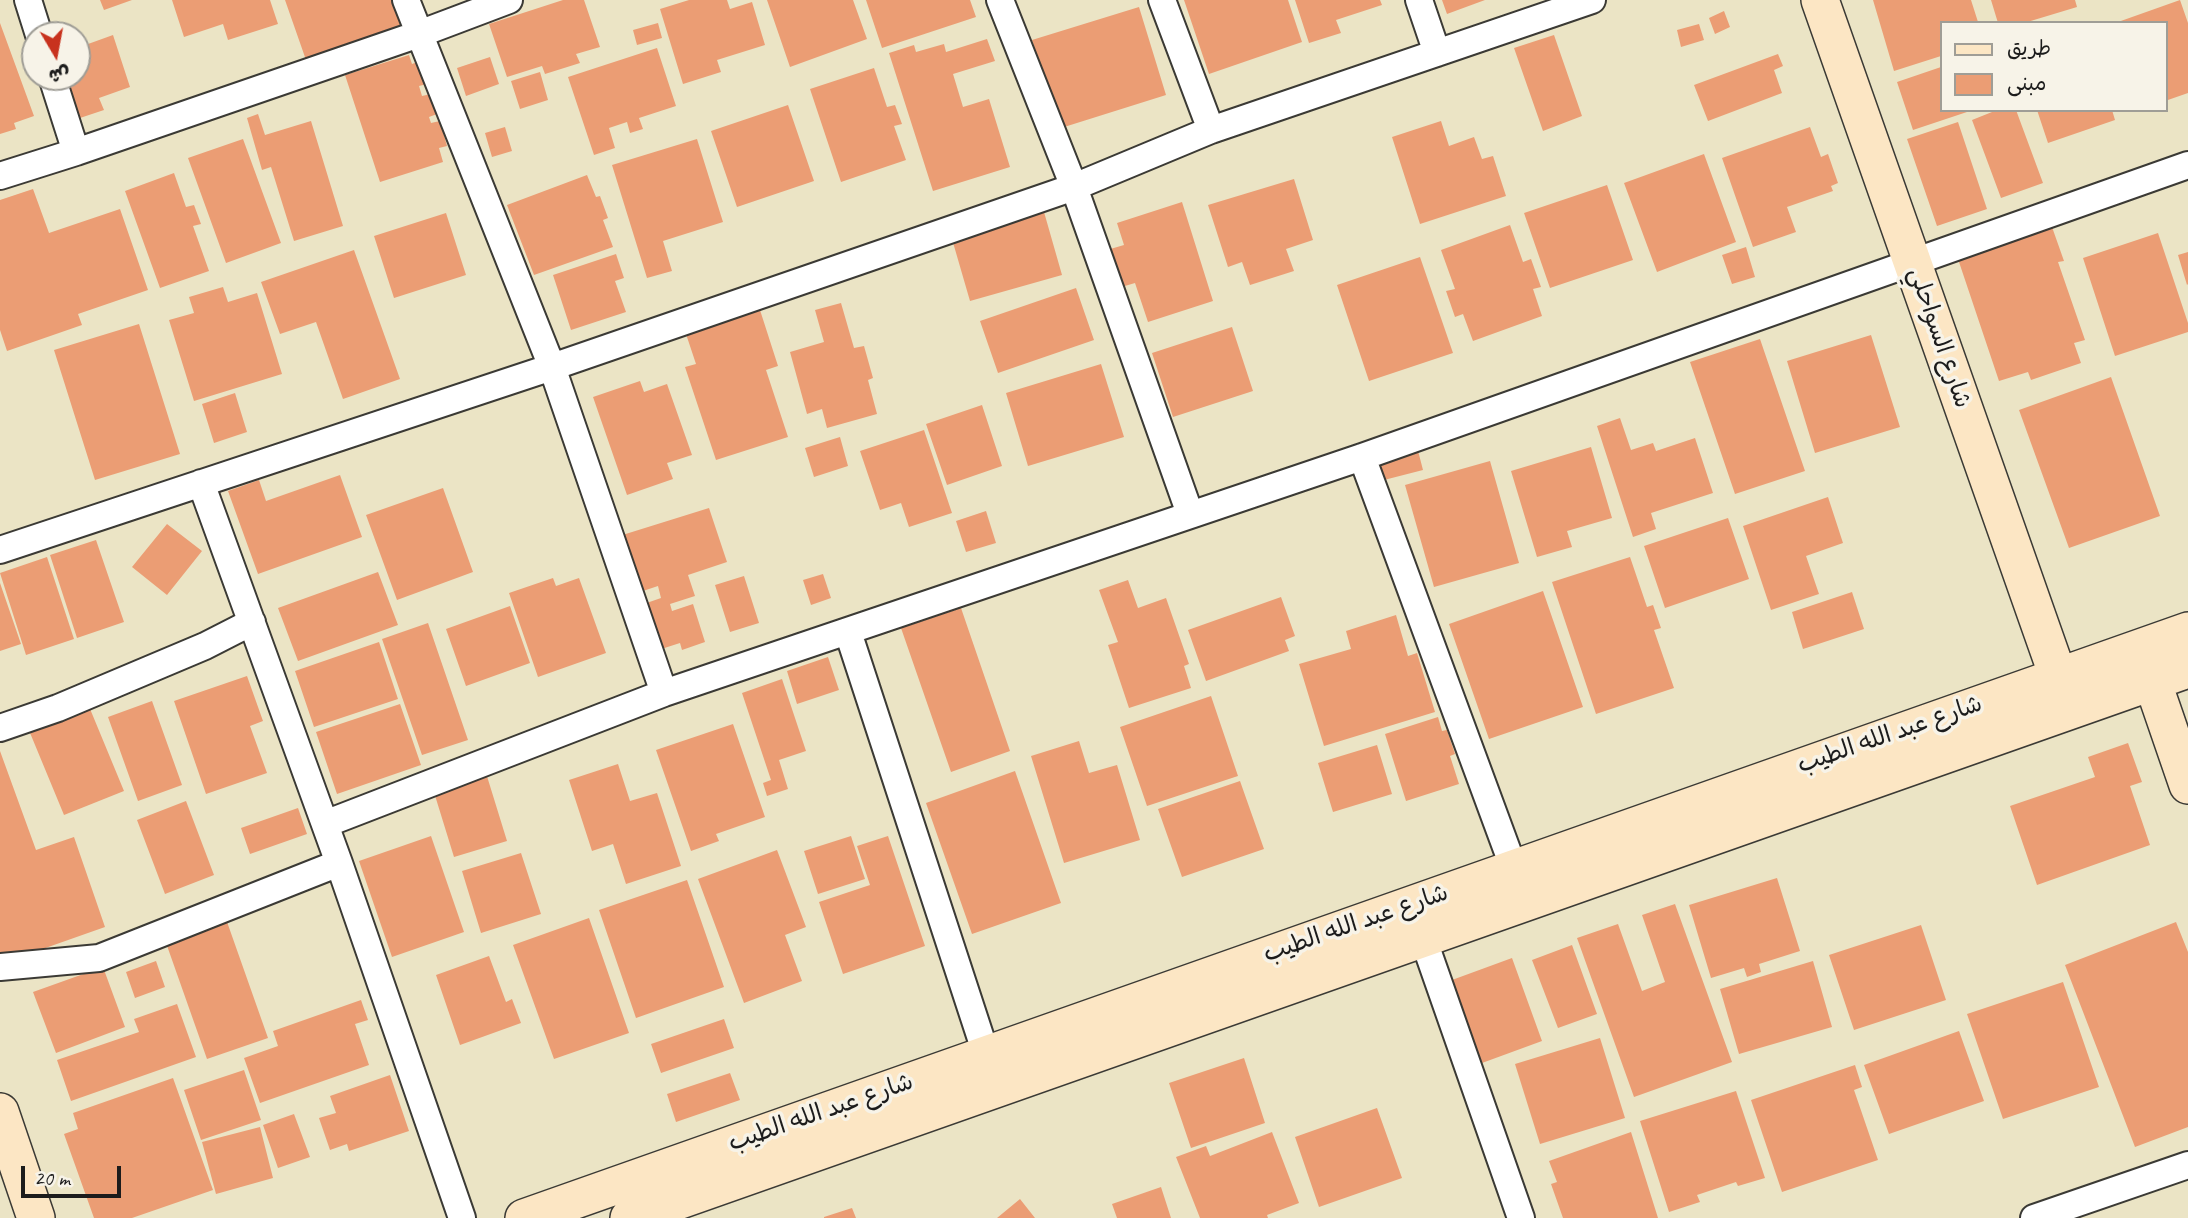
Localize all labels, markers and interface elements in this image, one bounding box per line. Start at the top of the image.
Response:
north arrow [21,21,91,91]
legend [1940,21,2167,112]
text: طريق [2007,35,2051,61]
text: ش [47,61,72,88]
text: مبنى [2007,70,2046,96]
street label: شارع السواحلي [1901,264,1977,412]
street label: شارع عبد الله الطيب [1794,690,1986,780]
street label: شارع عبد الله الطيب [1260,879,1452,969]
street label: شارع عبد الله الطيب [725,1068,917,1158]
scale bar [24,1152,124,1196]
text: 20 m [34,1165,70,1191]

